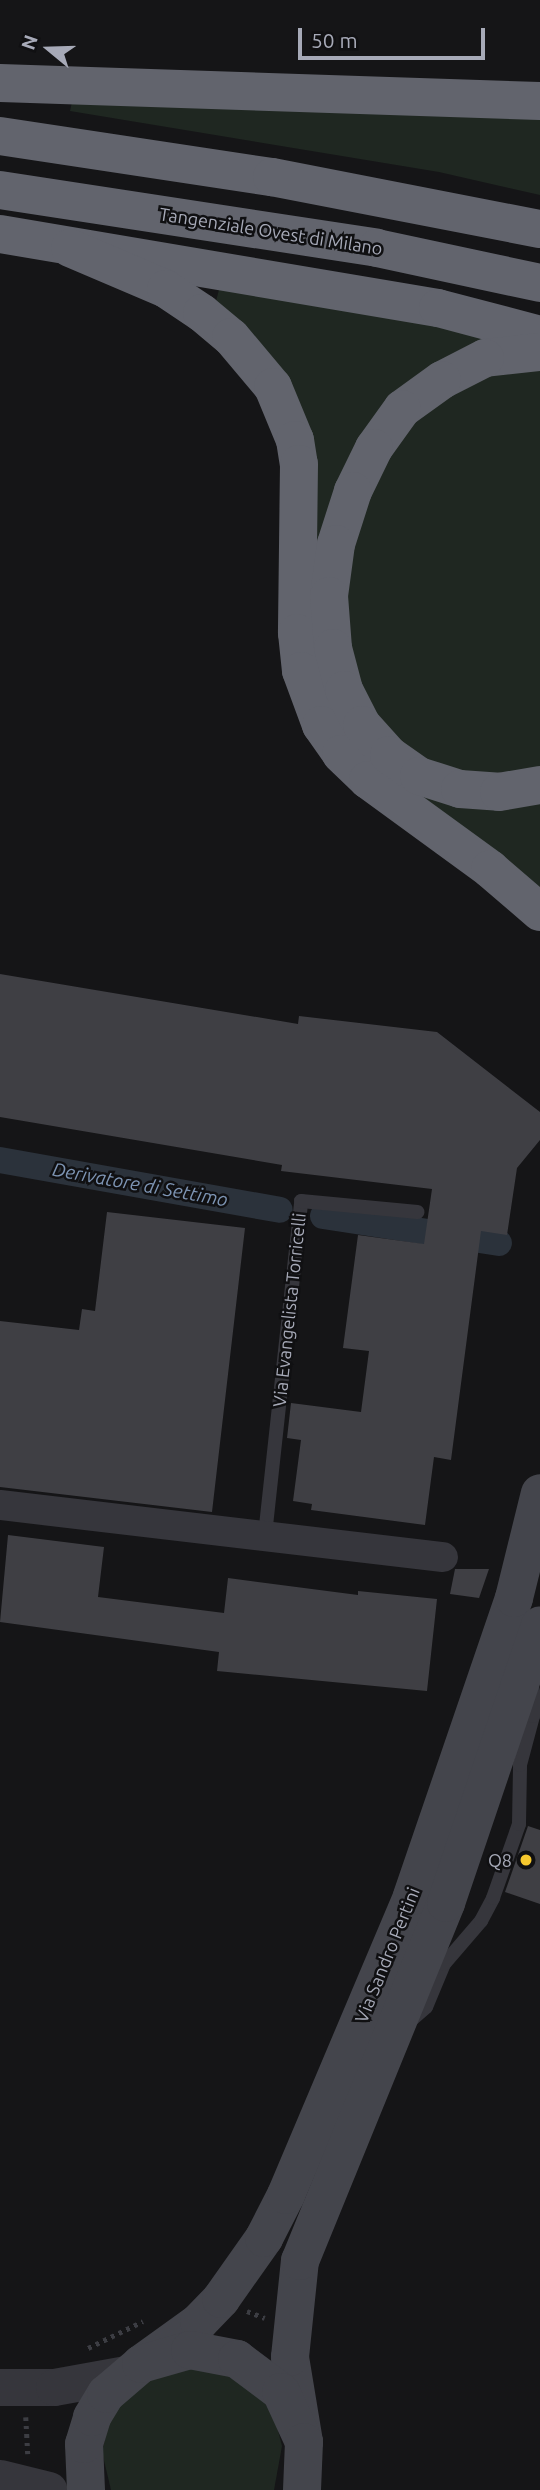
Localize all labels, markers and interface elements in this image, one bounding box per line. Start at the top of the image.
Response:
north arrow [14,14,84,84]
scale bar [302,14,489,58]
text: 50 m [311,28,358,52]
text: N [16,32,42,52]
street label: Tangenziale Ovest di Milano [158,203,384,259]
water label: Derivatore di Settimo [50,1158,230,1212]
street label: Via Evangelista Torricelli [268,1212,310,1408]
place label: Q8 [488,1849,512,1871]
marker: Q8 [518,1852,534,1868]
street label: Via Sandro Pertini [350,1884,424,2026]

